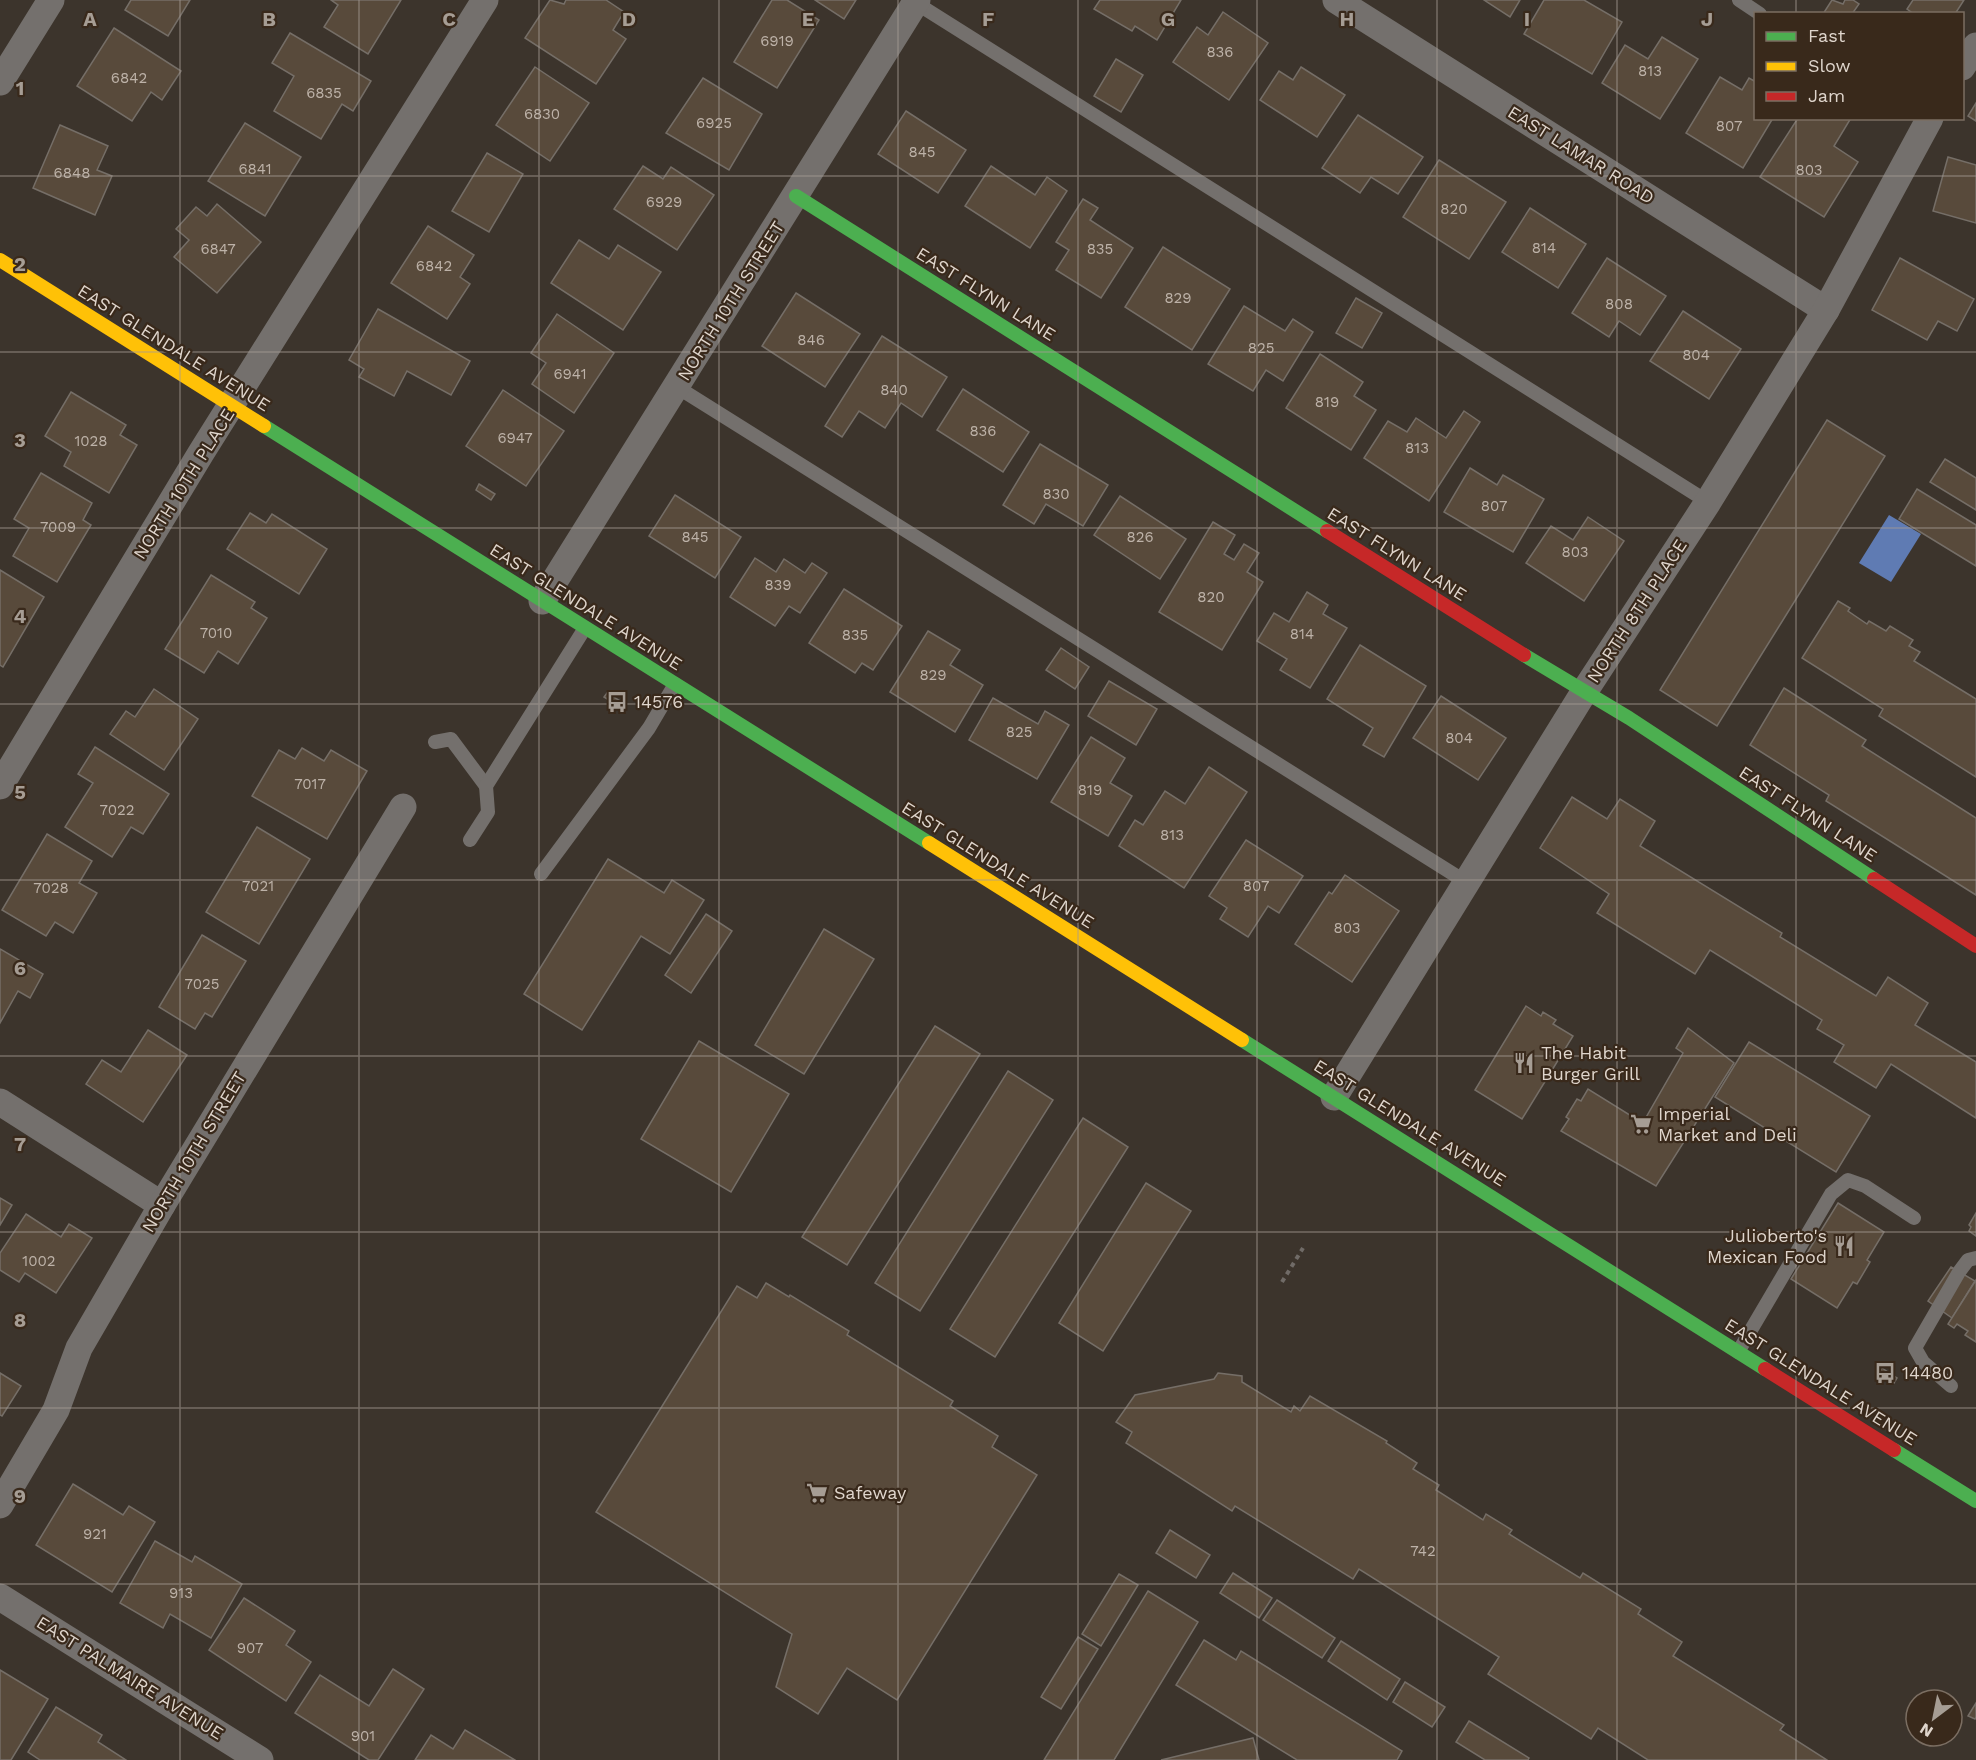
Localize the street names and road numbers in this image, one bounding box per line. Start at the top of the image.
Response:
street label: EAST LAMAR ROAD [1504,101,1658,208]
street label: NORTH 10TH STREET [673,217,788,384]
street label: EAST FLYNN LANE [913,242,1060,345]
street label: EAST GLENDALE AVENUE [74,280,274,416]
street label: NORTH 10TH PLACE [129,405,238,563]
street label: EAST FLYNN LANE [1324,502,1471,605]
street label: NORTH 8TH PLACE [1582,535,1691,686]
street label: EAST GLENDALE AVENUE [486,539,686,675]
street label: EAST FLYNN LANE [1735,761,1881,866]
street label: EAST GLENDALE AVENUE [898,797,1098,933]
street label: EAST GLENDALE AVENUE [1310,1055,1510,1191]
street label: NORTH 10TH STREET [137,1067,250,1236]
street label: EAST GLENDALE AVENUE [1721,1314,1921,1450]
street label: EAST PALMAIRE AVENUE [33,1611,228,1744]

